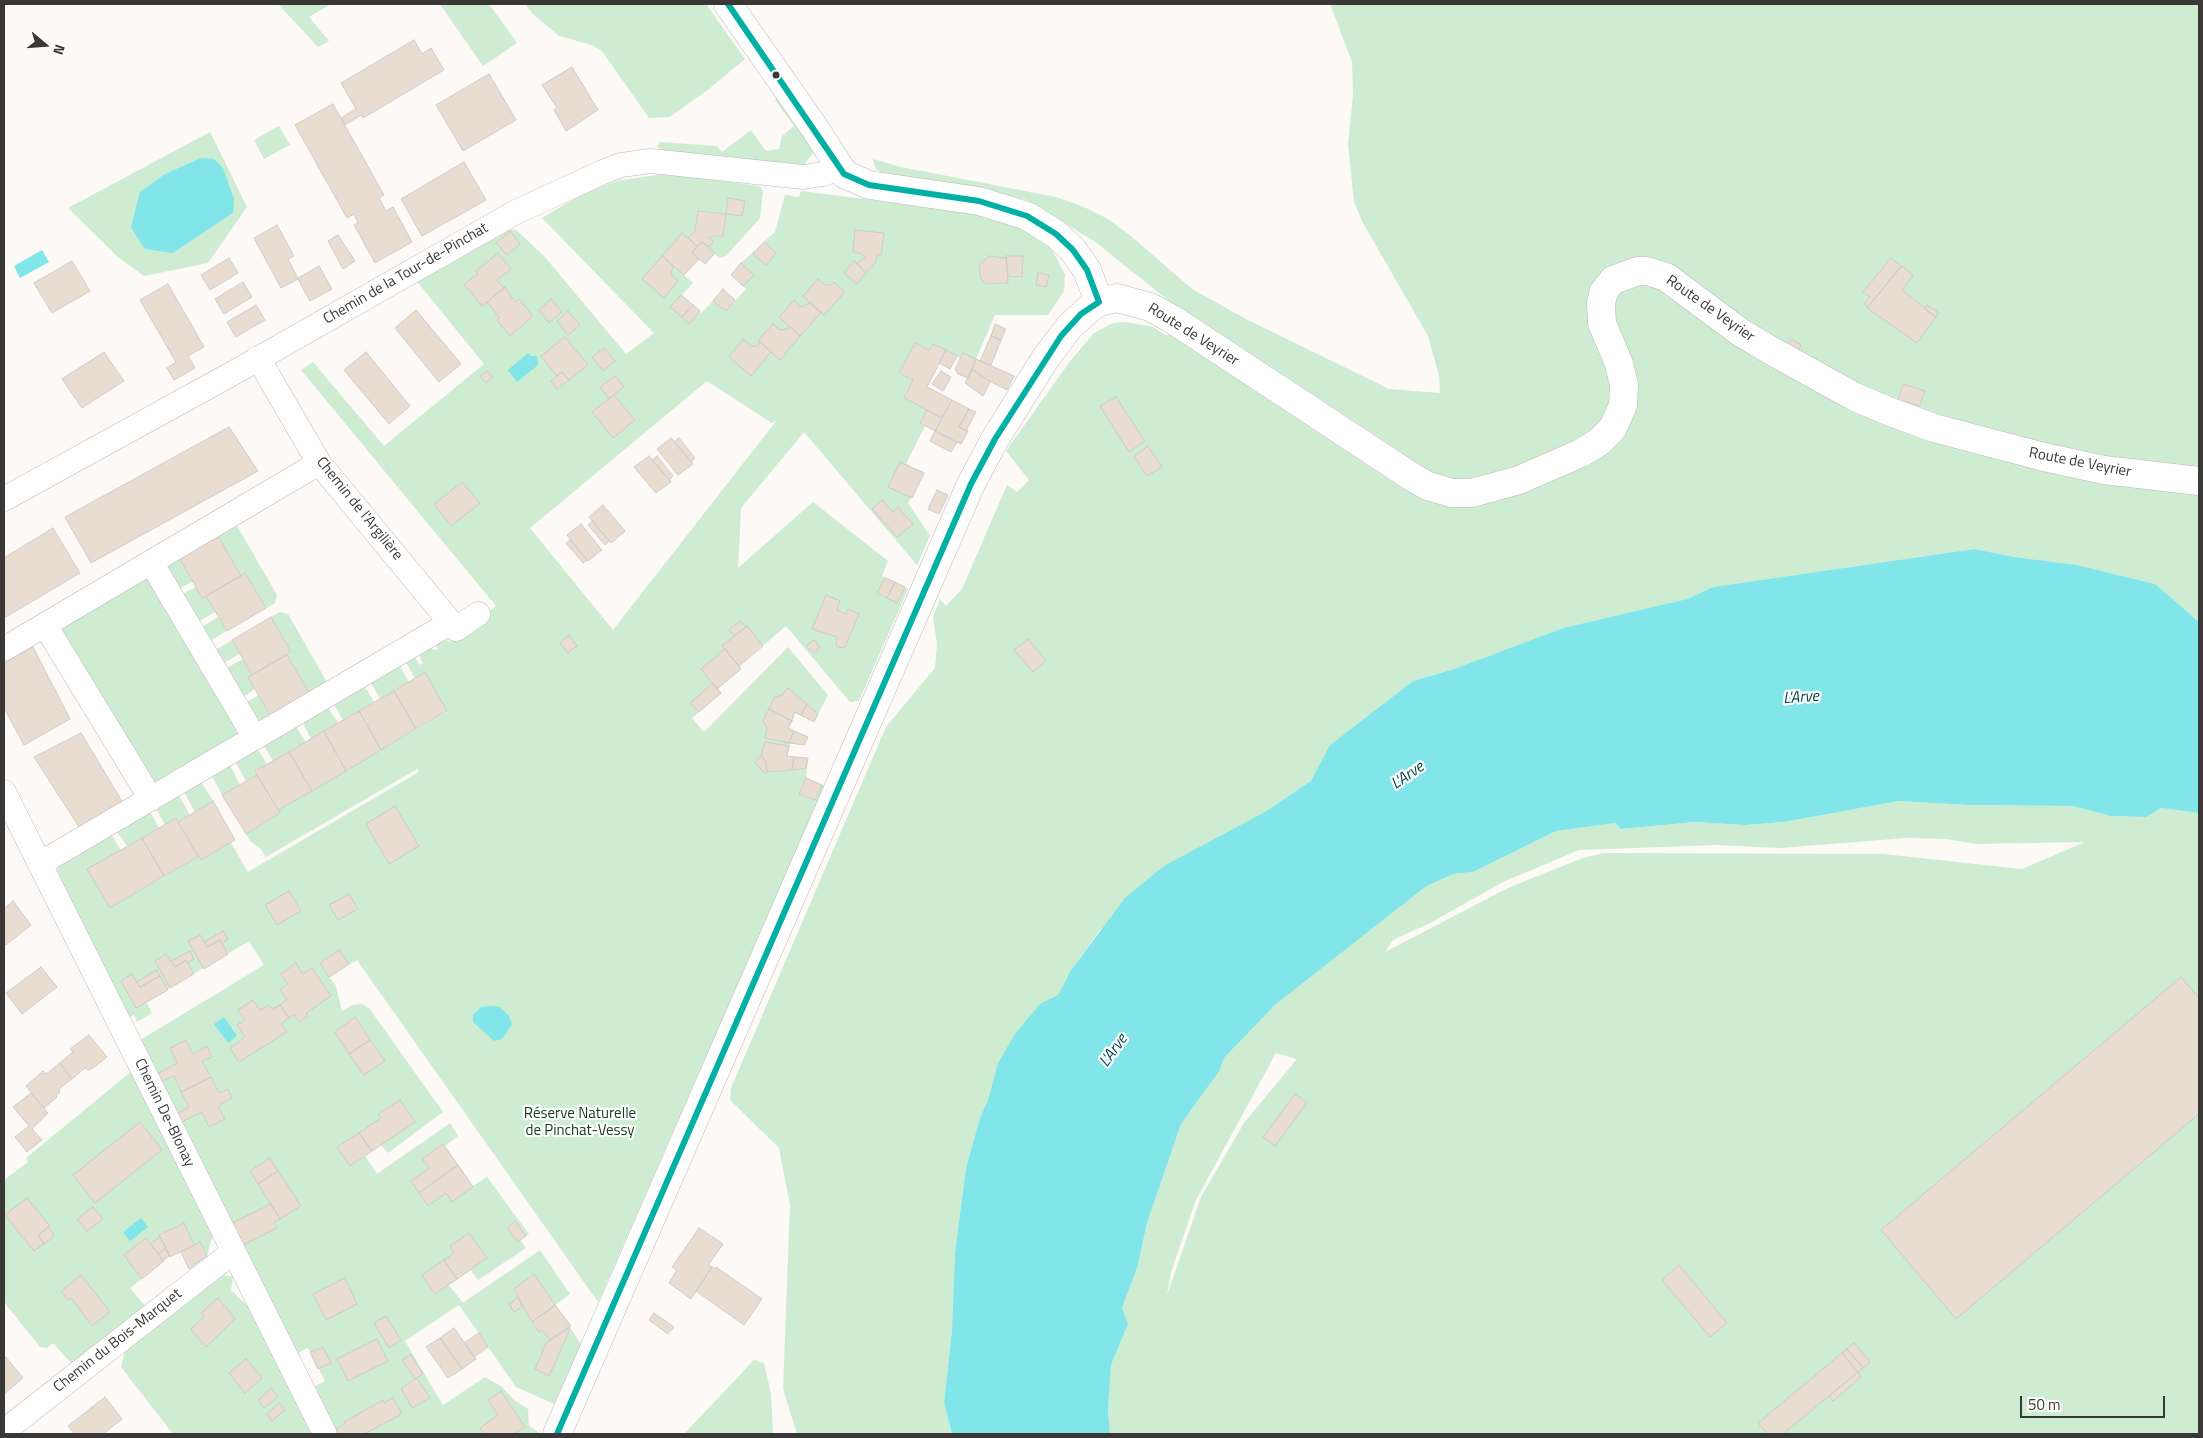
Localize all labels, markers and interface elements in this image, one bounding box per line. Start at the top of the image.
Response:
north arrow [20,20,70,70]
text: N [48,42,71,58]
unlabelled marker [771,70,781,80]
street label: Chemin de la Tour-de-Pinchat [320,219,492,329]
street label: Route de Veyrier [1662,272,1758,346]
street label: Route de Veyrier [1144,300,1242,370]
street label: Route de Veyrier [2027,444,2133,482]
street label: Chemin de l'Argilière [312,454,406,564]
water label: L'Arve [1782,687,1820,709]
water label: L'Arve [1388,758,1428,794]
water label: L'Arve [1096,1031,1132,1071]
street label: Chemin De-Blonay [130,1056,198,1170]
park label: Réserve Naturelle de Pinchat-Vessy [524,1105,636,1140]
street label: Chemin du Bois-Marquet [50,1285,186,1397]
scale bar [2023,1386,2168,1418]
text: 50 m [2028,1393,2061,1416]

